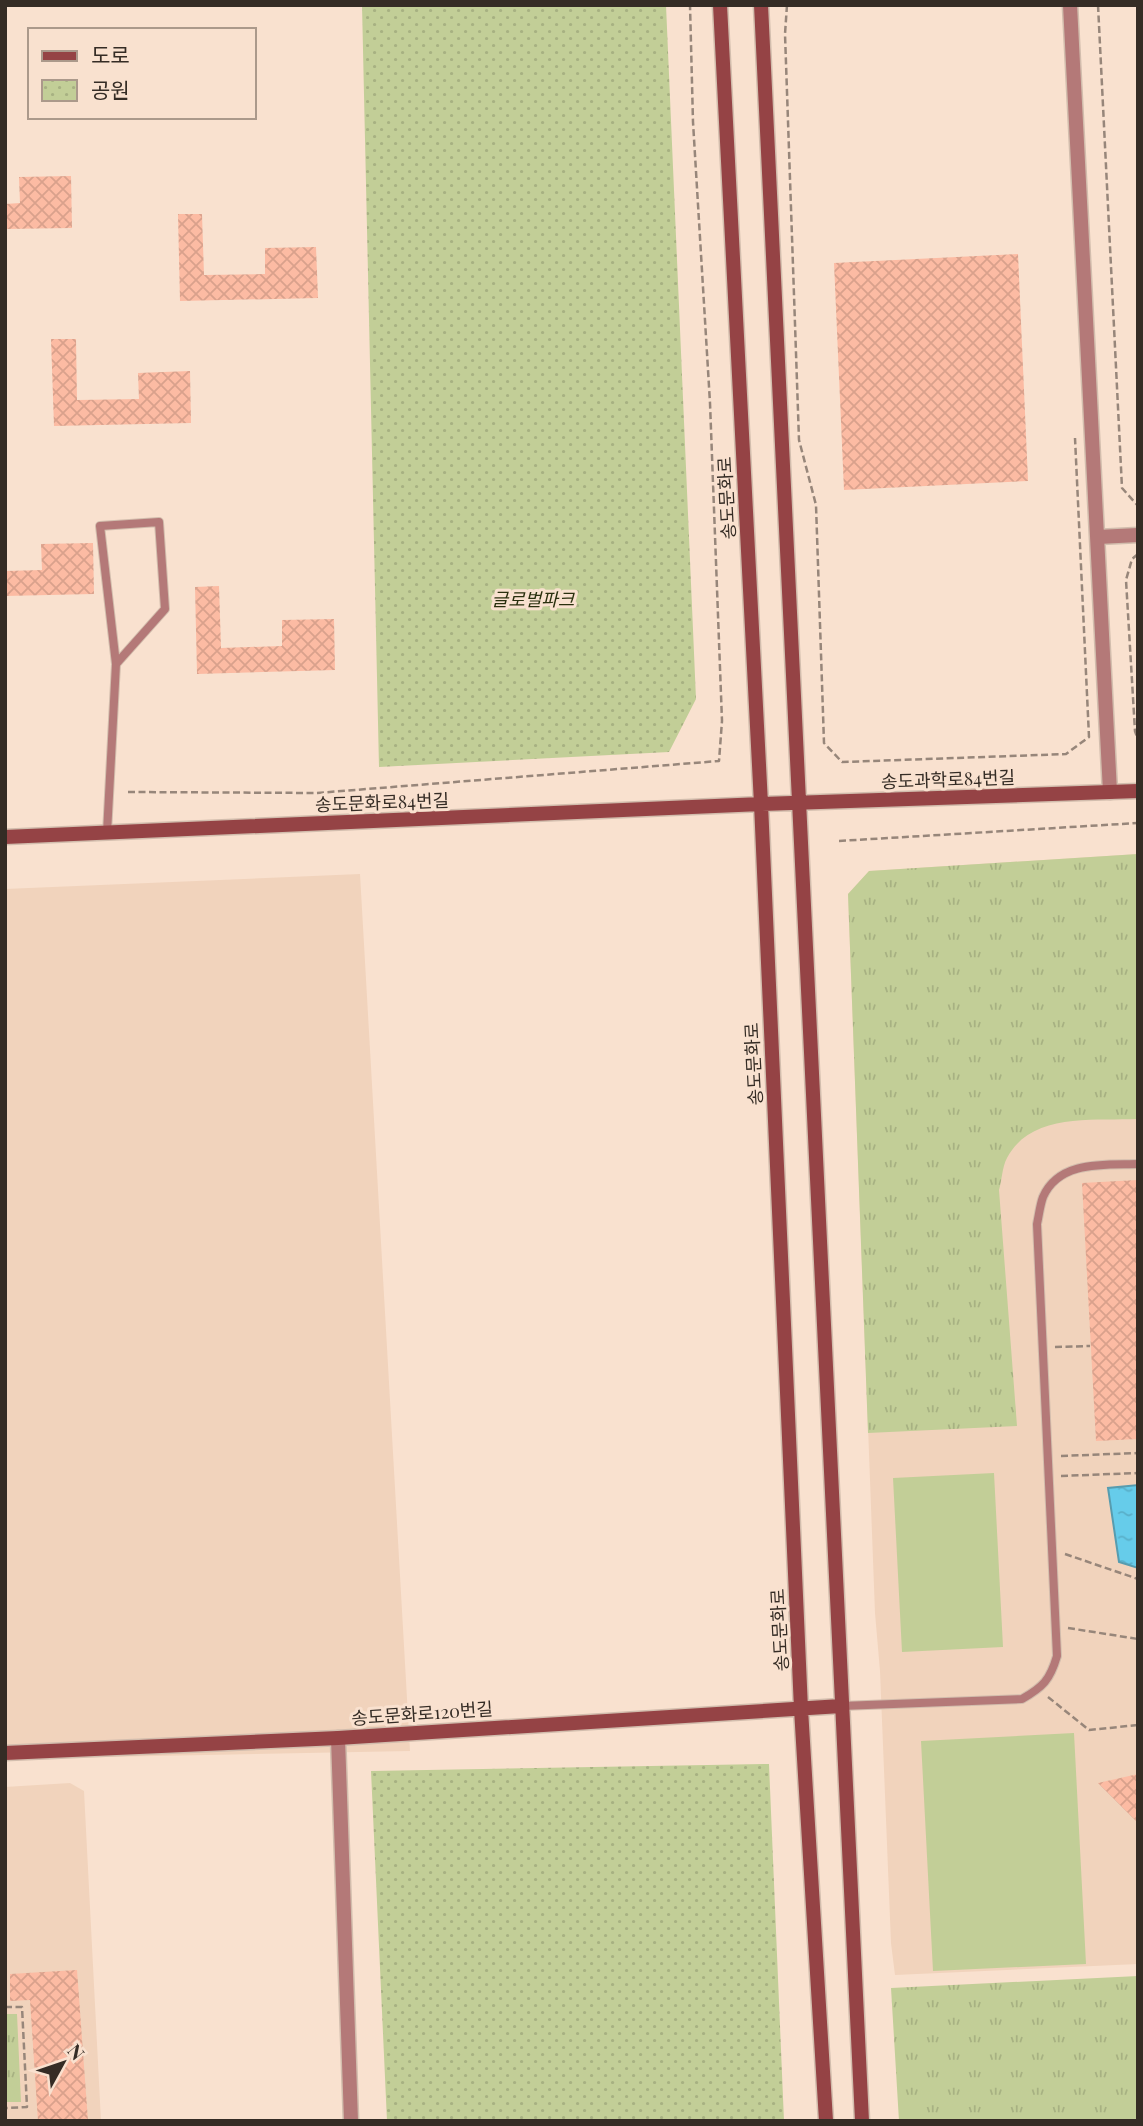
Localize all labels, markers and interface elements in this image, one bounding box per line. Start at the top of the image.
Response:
legend [28,28,256,119]
text: 도로 [91,40,130,68]
text: 공원 [91,75,130,103]
street label: 송도문화로 [712,456,740,540]
park label: 글로벌파크 [492,587,576,611]
street label: 송도과학로84번길 [881,765,1015,793]
street label: 송도문화로84번길 [315,788,449,816]
street label: 송도문화로 [739,1022,767,1106]
street label: 송도문화로 [765,1588,793,1672]
street label: 송도문화로120번길 [350,1696,494,1730]
north arrow [28,2028,98,2098]
text: N [62,2038,91,2065]

